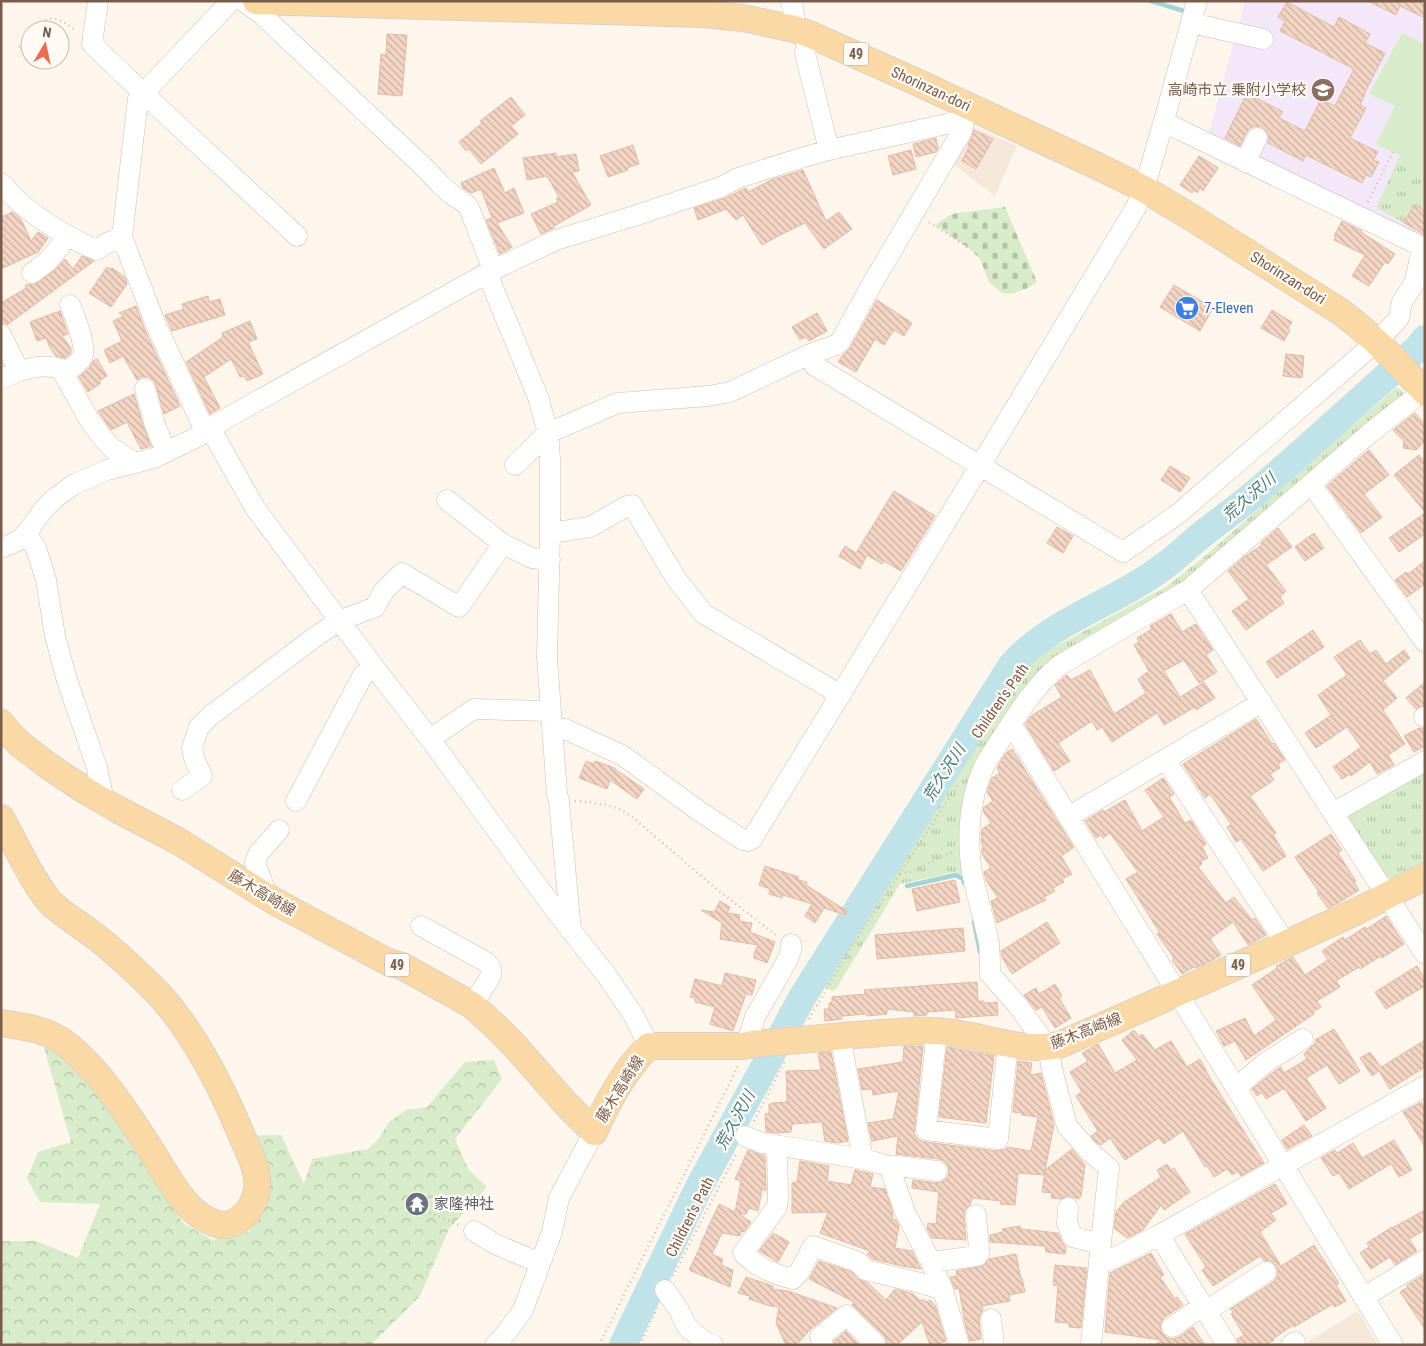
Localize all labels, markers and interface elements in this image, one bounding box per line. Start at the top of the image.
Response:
north arrow [20,20,70,70]
text: N [42,24,53,41]
road number: 49 [844,42,868,66]
street label: Shorinzan-dori [888,63,974,115]
school or university icon: 高崎市立 乗附小学校 [1310,77,1336,103]
place label: 高崎市立 乗附小学校 [1168,81,1306,99]
street label: Shorinzan-dori [1247,248,1329,308]
supermarket icon: 7-Eleven [1174,295,1200,321]
place label: 7-Eleven [1204,299,1254,317]
water label: 荒久沢川 [1219,468,1281,525]
street label: Children's Path [968,660,1032,742]
water label: 荒久沢川 [919,739,970,805]
street label: 藤木高崎線 [225,866,299,920]
road number: 49 [384,954,410,976]
road number: 49 [1226,954,1250,976]
street label: 藤木高崎線 [1048,1009,1124,1053]
street label: 藤木高崎線 [592,1052,648,1126]
water label: 荒久沢川 [711,1086,760,1153]
street label: Children's Path [662,1174,718,1260]
temple icon: 家隆神社 [404,1191,430,1217]
place label: 家隆神社 [434,1195,494,1213]

